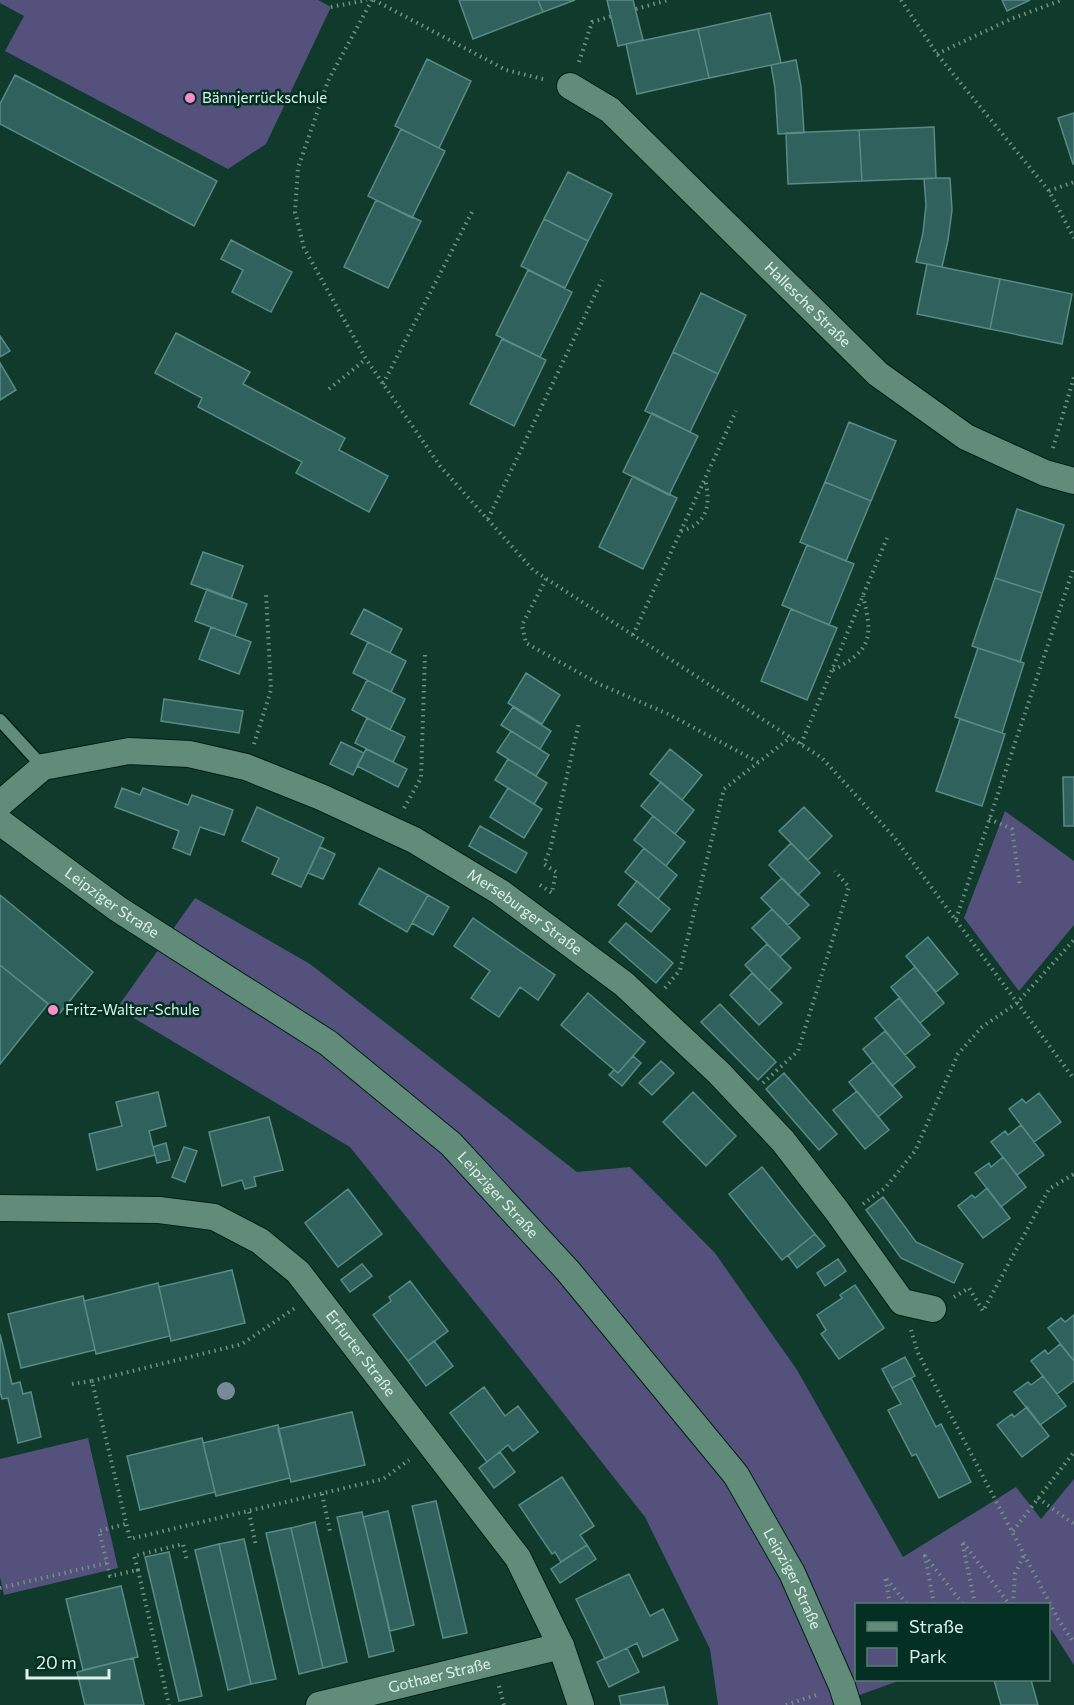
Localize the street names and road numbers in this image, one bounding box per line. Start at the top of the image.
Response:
street label: Hallesche Straße [761,258,855,350]
street label: Leipziger Straße [62,863,163,941]
street label: Merseburger Straße [465,864,586,958]
street label: Leipziger Straße [454,1147,543,1241]
street label: Erfurter Straße [323,1306,400,1399]
street label: Leipziger Straße [760,1525,826,1632]
street label: Gothaer Straße [386,1653,492,1696]

